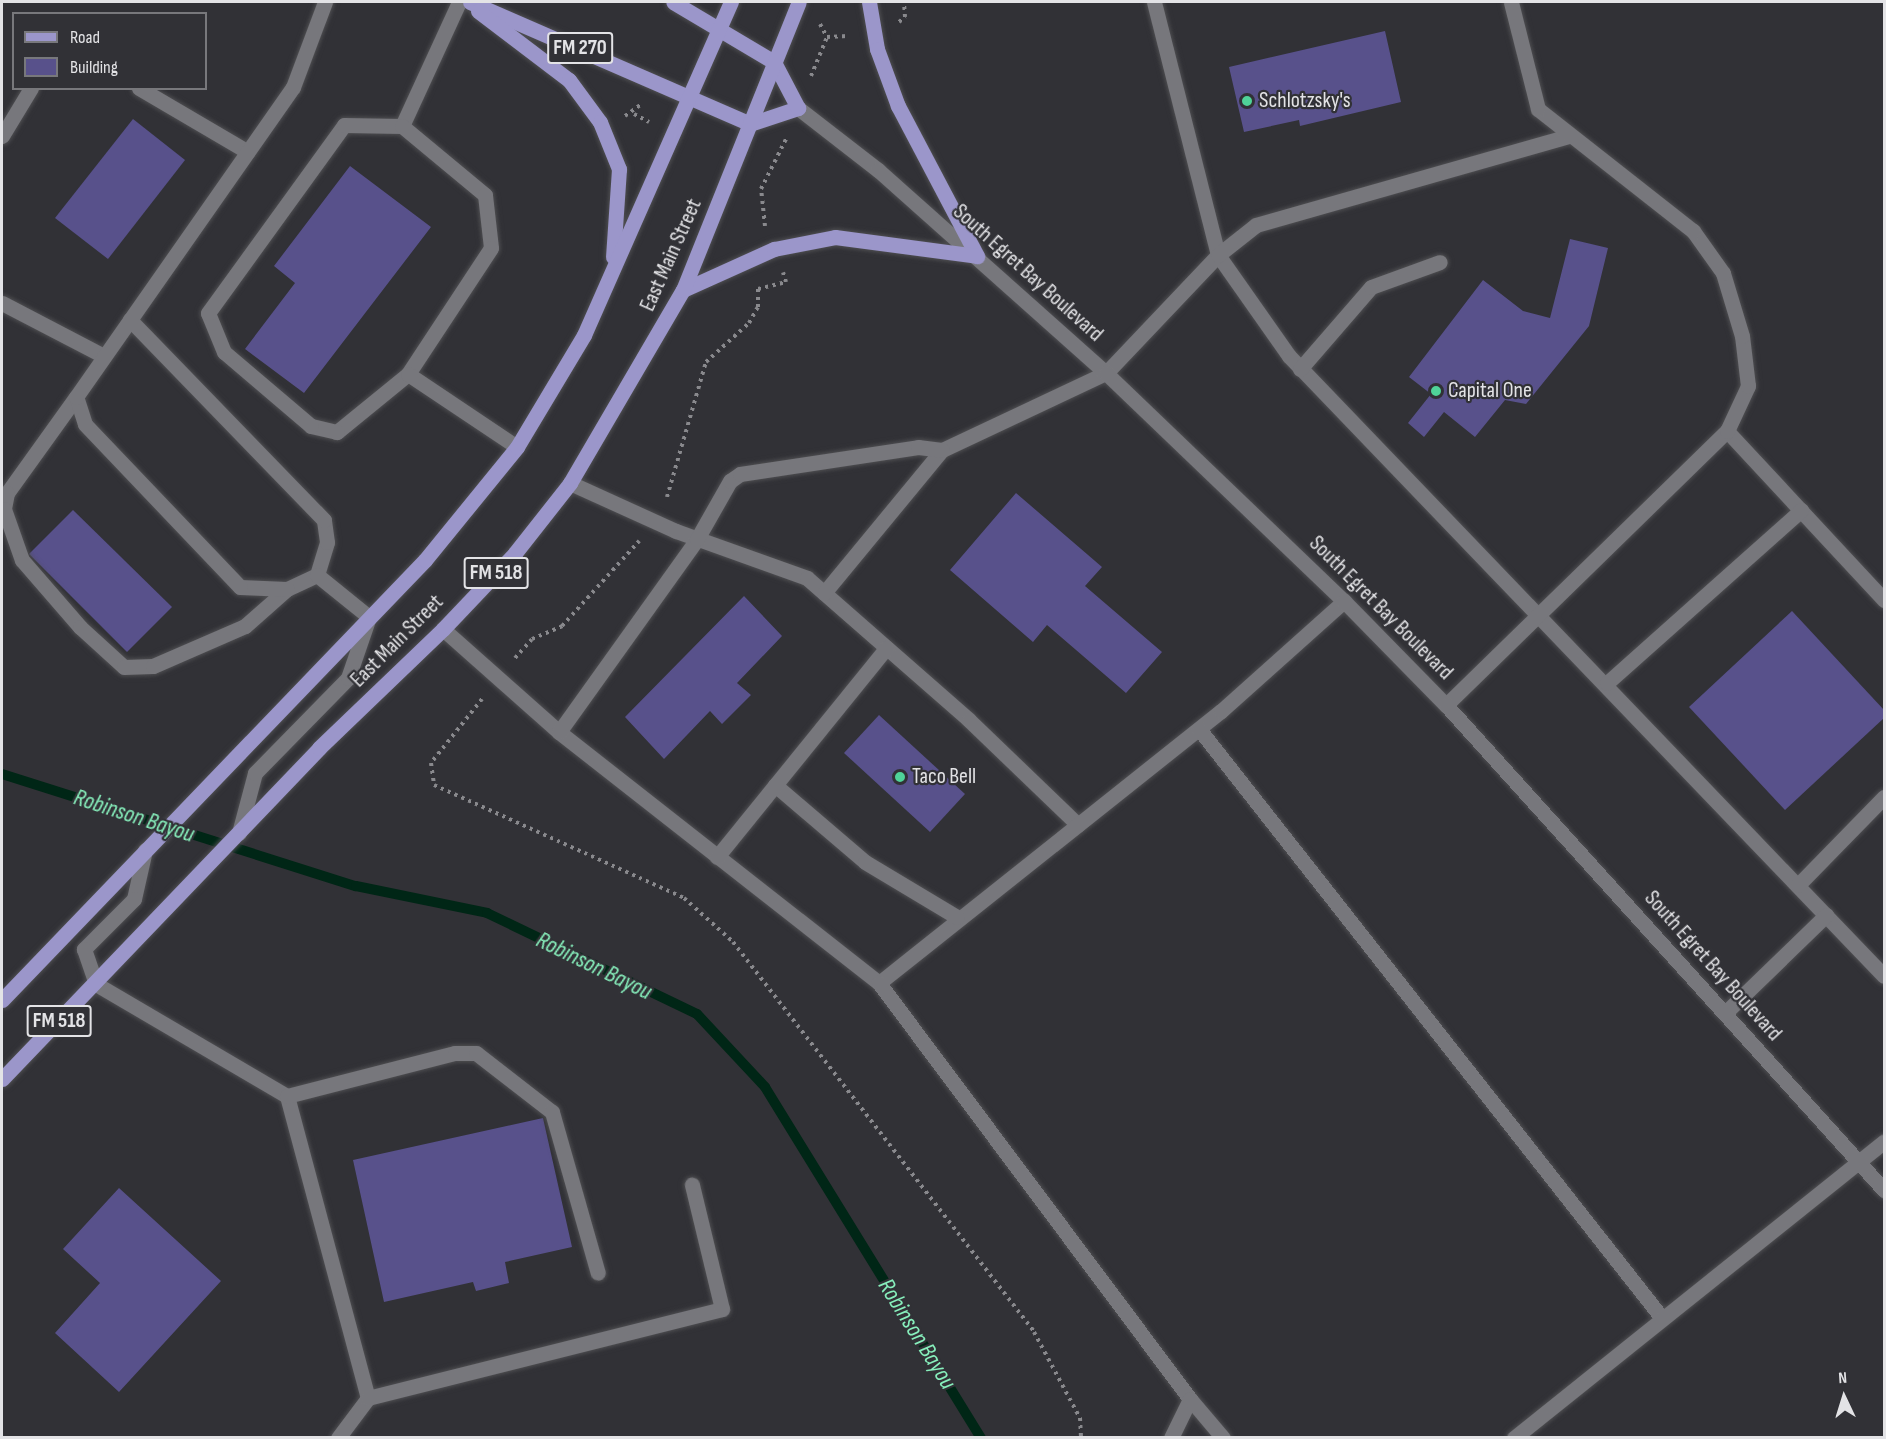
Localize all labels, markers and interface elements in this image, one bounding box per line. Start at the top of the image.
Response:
legend [12,12,207,90]
text: Road [70,27,100,48]
road number: FM 270 [547,30,613,66]
text: Building [70,57,118,78]
place label: Schlotzsky's [1259,88,1351,114]
marker: Schlotzsky's [1240,94,1254,108]
street label: East Main Street [634,195,708,315]
street label: South Egret Bay Boulevard [947,199,1109,347]
place label: Capital One [1448,378,1532,404]
marker: Capital One [1429,384,1443,398]
street label: South Egret Bay Boulevard [1303,530,1459,686]
road number: FM 518 [463,555,529,591]
street label: East Main Street [345,589,449,693]
place label: Taco Bell [912,764,976,790]
marker: Taco Bell [893,770,907,784]
water label: Robinson Bayou [70,783,198,849]
street label: South Egret Bay Boulevard [1639,885,1787,1047]
water label: Robinson Bayou [532,926,656,1006]
road number: FM 518 [26,1003,92,1039]
water label: Robinson Bayou [872,1273,962,1395]
north arrow [1814,1367,1874,1427]
text: N [1838,1369,1848,1388]

